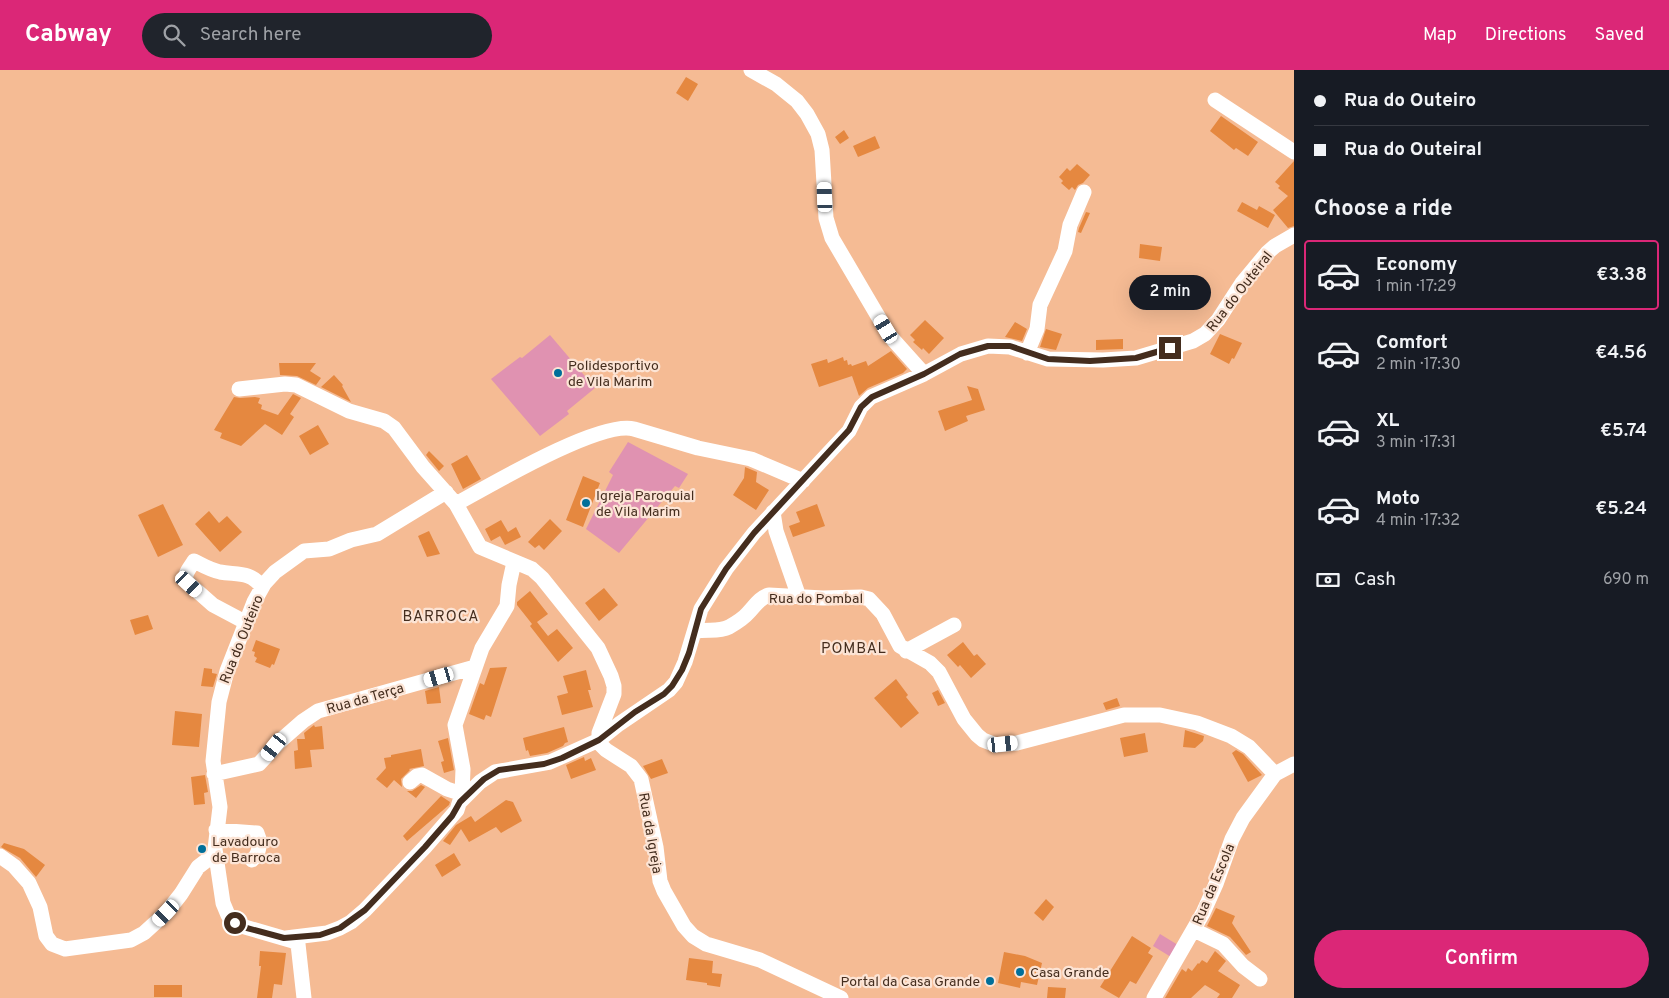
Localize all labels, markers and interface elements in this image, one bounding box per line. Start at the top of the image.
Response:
search box [142,13,492,58]
text: Cabway [25,20,112,50]
icon: search [160,21,188,49]
text: Search here [200,23,301,47]
text: Map [1423,24,1457,47]
text: Directions [1485,24,1567,47]
text: Saved [1595,24,1644,47]
text: Rua do Outeiro [1344,89,1476,113]
text: Rua do Outeiral [1344,138,1482,162]
car [816,182,833,212]
text: Choose a ride [1314,196,1452,223]
street label: Rua do Outeiral [1204,248,1277,335]
icon: car [1316,253,1361,298]
text: Economy [1376,253,1457,277]
text: €3.38 [1596,263,1647,287]
callout: 2 min [1129,276,1211,310]
text: 1 min · 17:29 [1376,277,1456,297]
text: 2 min [1149,282,1191,302]
car [871,312,900,346]
icon: car [1316,331,1361,376]
text: Comfort [1376,331,1448,355]
route end [1159,337,1181,359]
text: €4.56 [1595,341,1647,365]
text: 2 min · 17:30 [1376,355,1461,375]
place label: Polidesportivo de Vila Marim [568,358,659,391]
marker: Polidesportivo de Vila Marim [552,367,564,379]
icon: car [1316,409,1361,454]
text: XL [1376,409,1399,433]
text: €5.74 [1600,419,1647,443]
text: 3 min · 17:31 [1376,433,1456,453]
icon: car [1316,487,1361,532]
text: Moto [1376,487,1420,511]
place label: Igreja Paroquial de Vila Marim [596,488,694,521]
marker: Igreja Paroquial de Vila Marim [580,497,592,509]
text: €5.24 [1595,497,1647,521]
text: 4 min · 17:32 [1376,511,1460,531]
icon: cash [1314,566,1342,594]
car [172,568,205,600]
text: Cash [1354,568,1396,592]
text: 690 m [1603,570,1649,590]
street label: Rua do Pombal [769,591,863,608]
street label: Rua do Outeiro [217,593,268,686]
district label: BARROCA [403,608,479,627]
district label: POMBAL [821,640,887,659]
car [422,666,455,688]
street label: Rua da Terça [325,680,406,719]
car [258,731,289,763]
car [987,735,1018,753]
street label: Rua da Igreja [634,792,665,875]
place label: Lavadouro de Barroca [212,834,280,867]
street label: Rua da Escola [1190,841,1239,928]
marker: Lavadouro de Barroca [196,843,208,855]
car [150,897,181,929]
route start [224,912,246,934]
button: Confirm [1314,930,1649,988]
place label: Casa Grande [1030,965,1109,982]
marker: Casa Grande [1014,966,1026,978]
place label: Portal da Casa Grande [840,974,980,991]
marker: Portal da Casa Grande [984,975,996,987]

